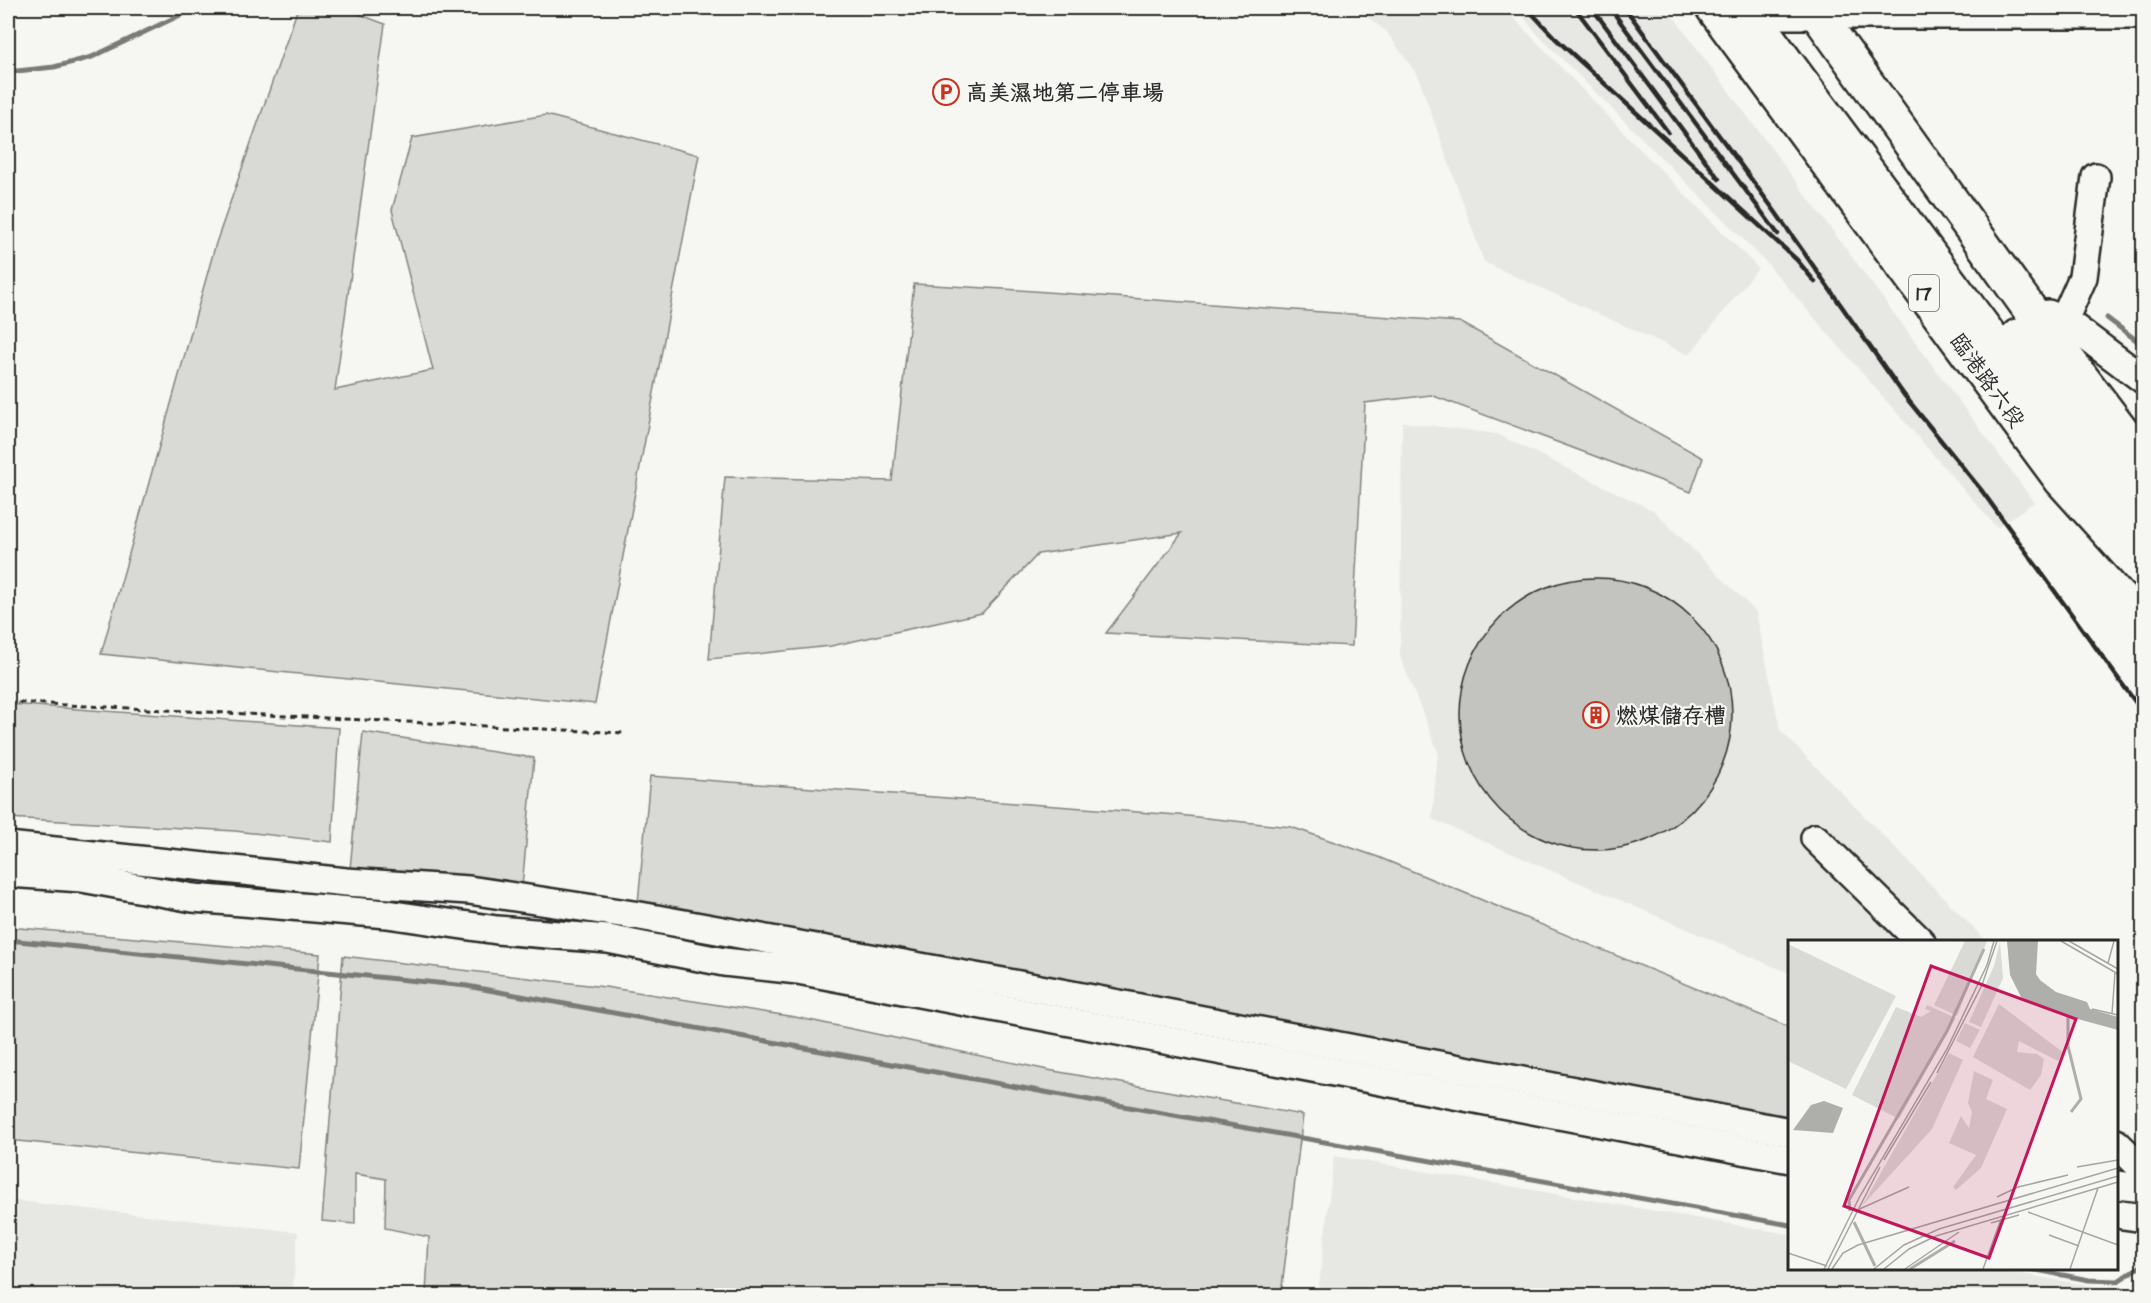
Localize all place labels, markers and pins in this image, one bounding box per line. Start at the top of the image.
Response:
parking icon: 高美濕地第二停車場 [931,77,961,107]
place label: 高美濕地第二停車場 [966,78,1164,109]
building icon: 燃煤儲存槽 [1581,700,1611,730]
place label: 燃煤儲存槽 [1616,701,1726,732]

